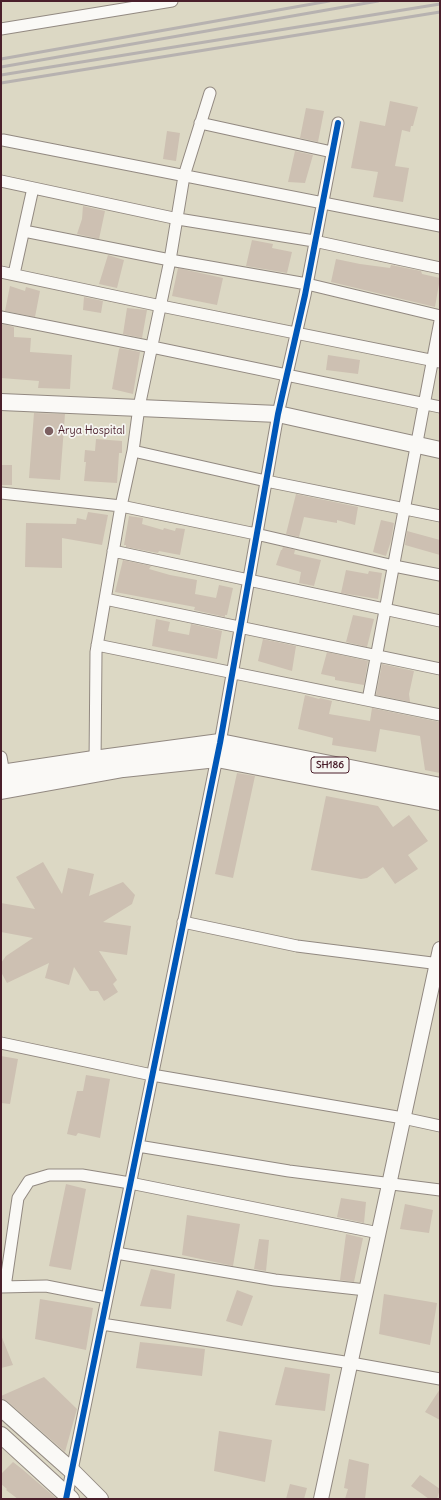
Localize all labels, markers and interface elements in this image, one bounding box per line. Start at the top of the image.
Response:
place label: Arya Hospital [58,424,125,438]
marker: Arya Hospital [43,425,55,437]
road number: SH186 [311,757,349,773]

